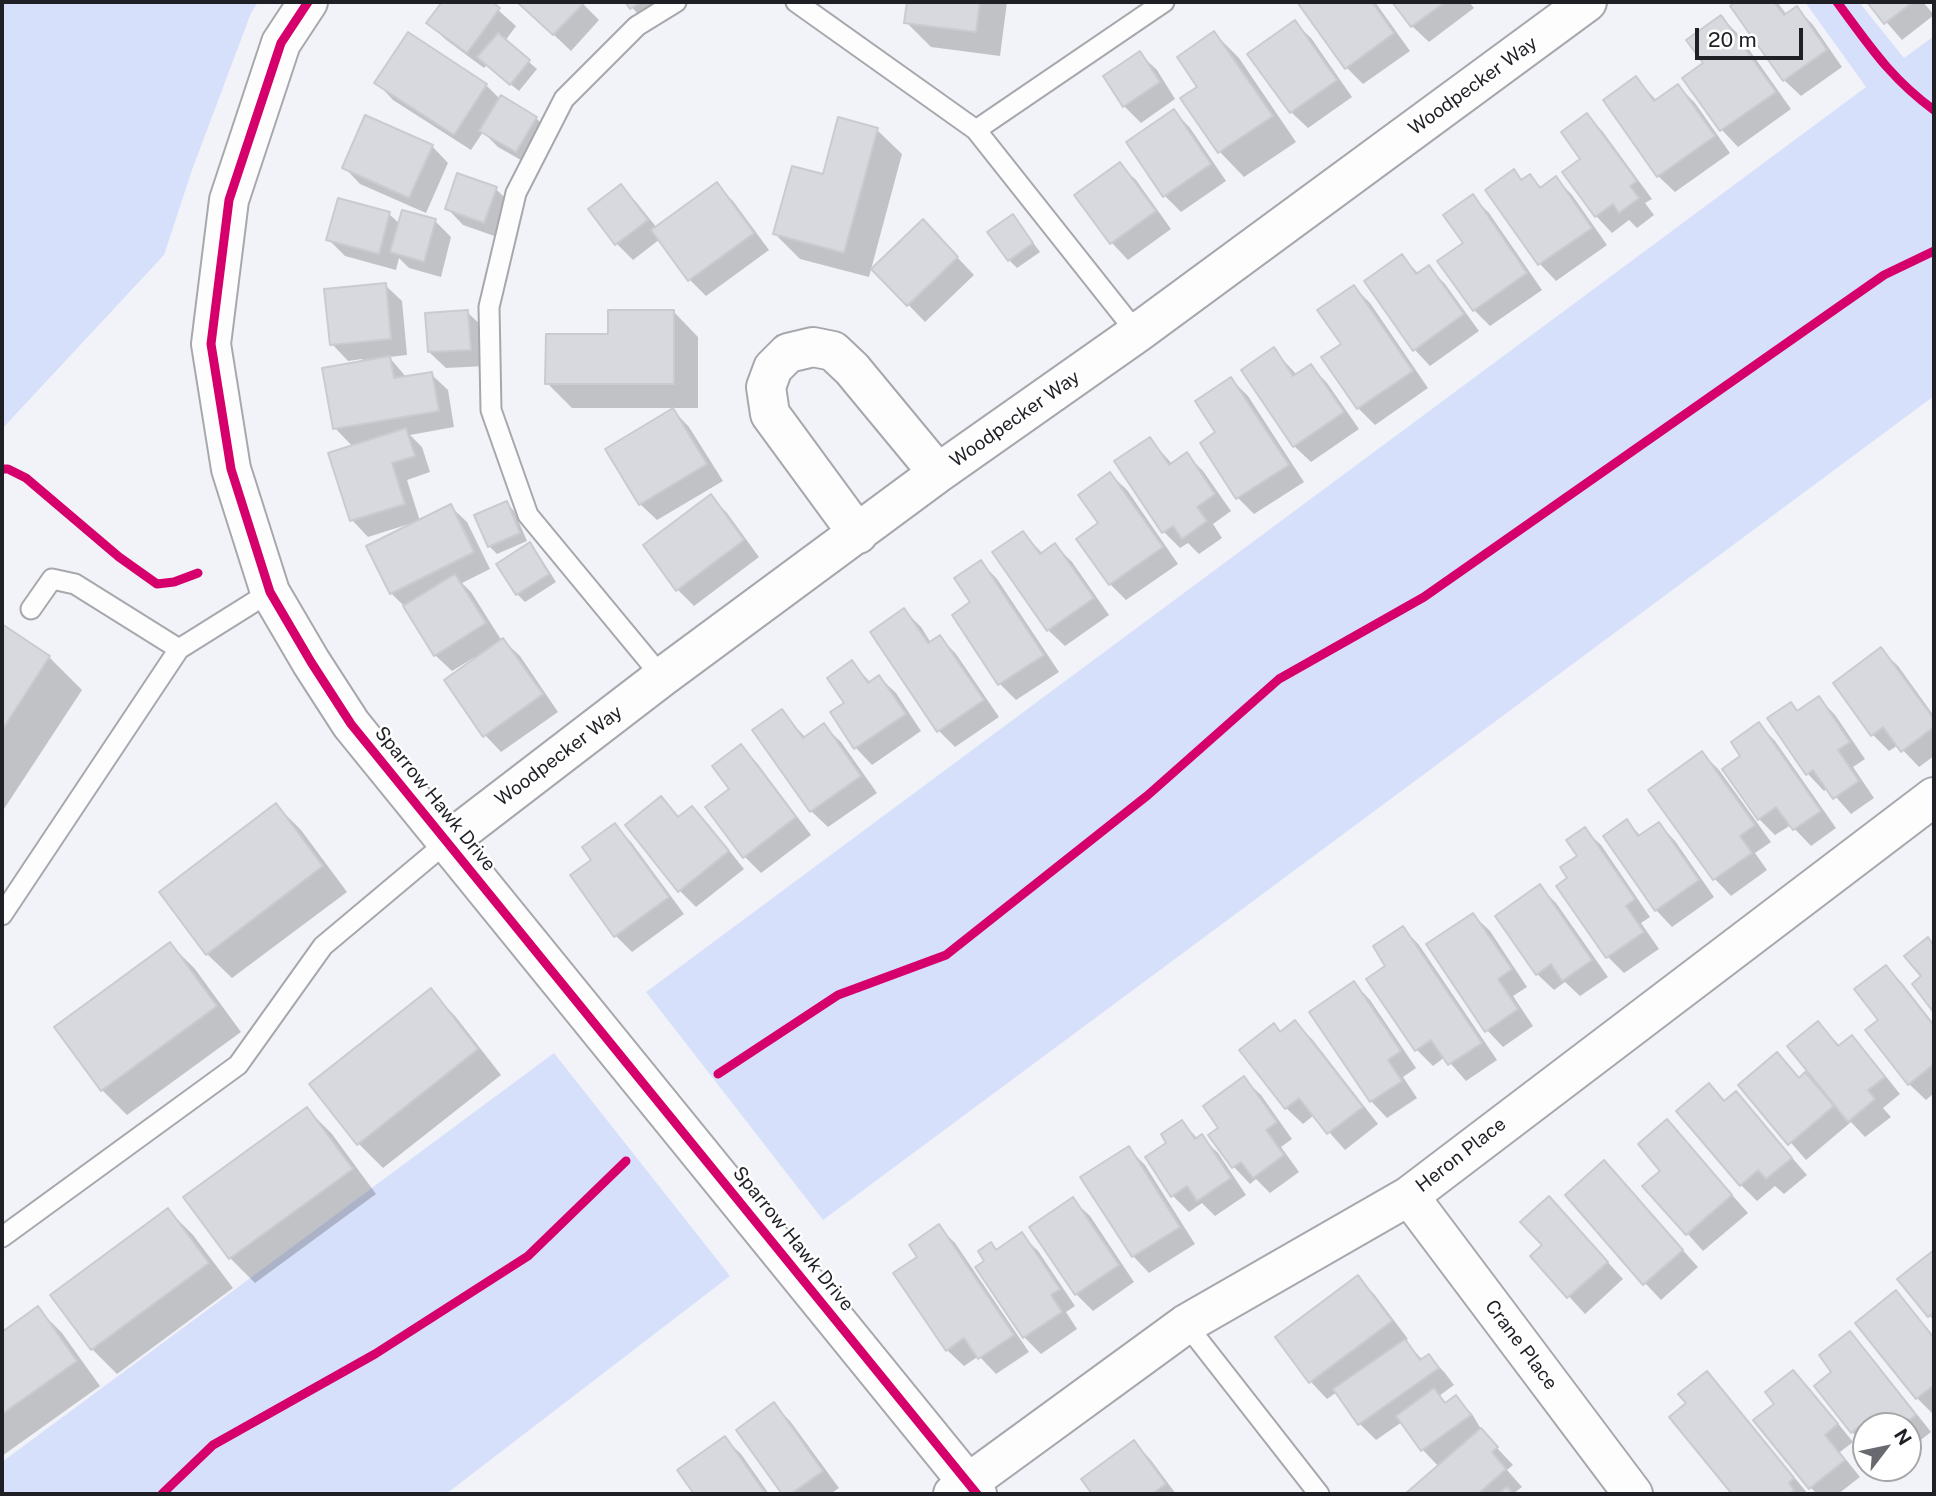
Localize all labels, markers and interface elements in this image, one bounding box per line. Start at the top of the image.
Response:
scale bar [1698,14,1806,58]
text: 20 m [1708,27,1757,52]
street label: Woodpecker Way [1404,32,1542,140]
street label: Woodpecker Way [946,366,1084,472]
street label: Woodpecker Way [491,701,627,811]
street label: Sparrow Hawk Drive [370,722,500,876]
street label: Heron Place [1411,1113,1511,1197]
street label: Sparrow Hawk Drive [728,1162,858,1316]
street label: Crane Place [1480,1296,1562,1394]
north arrow [1852,1412,1922,1482]
text: N [1890,1425,1916,1449]

